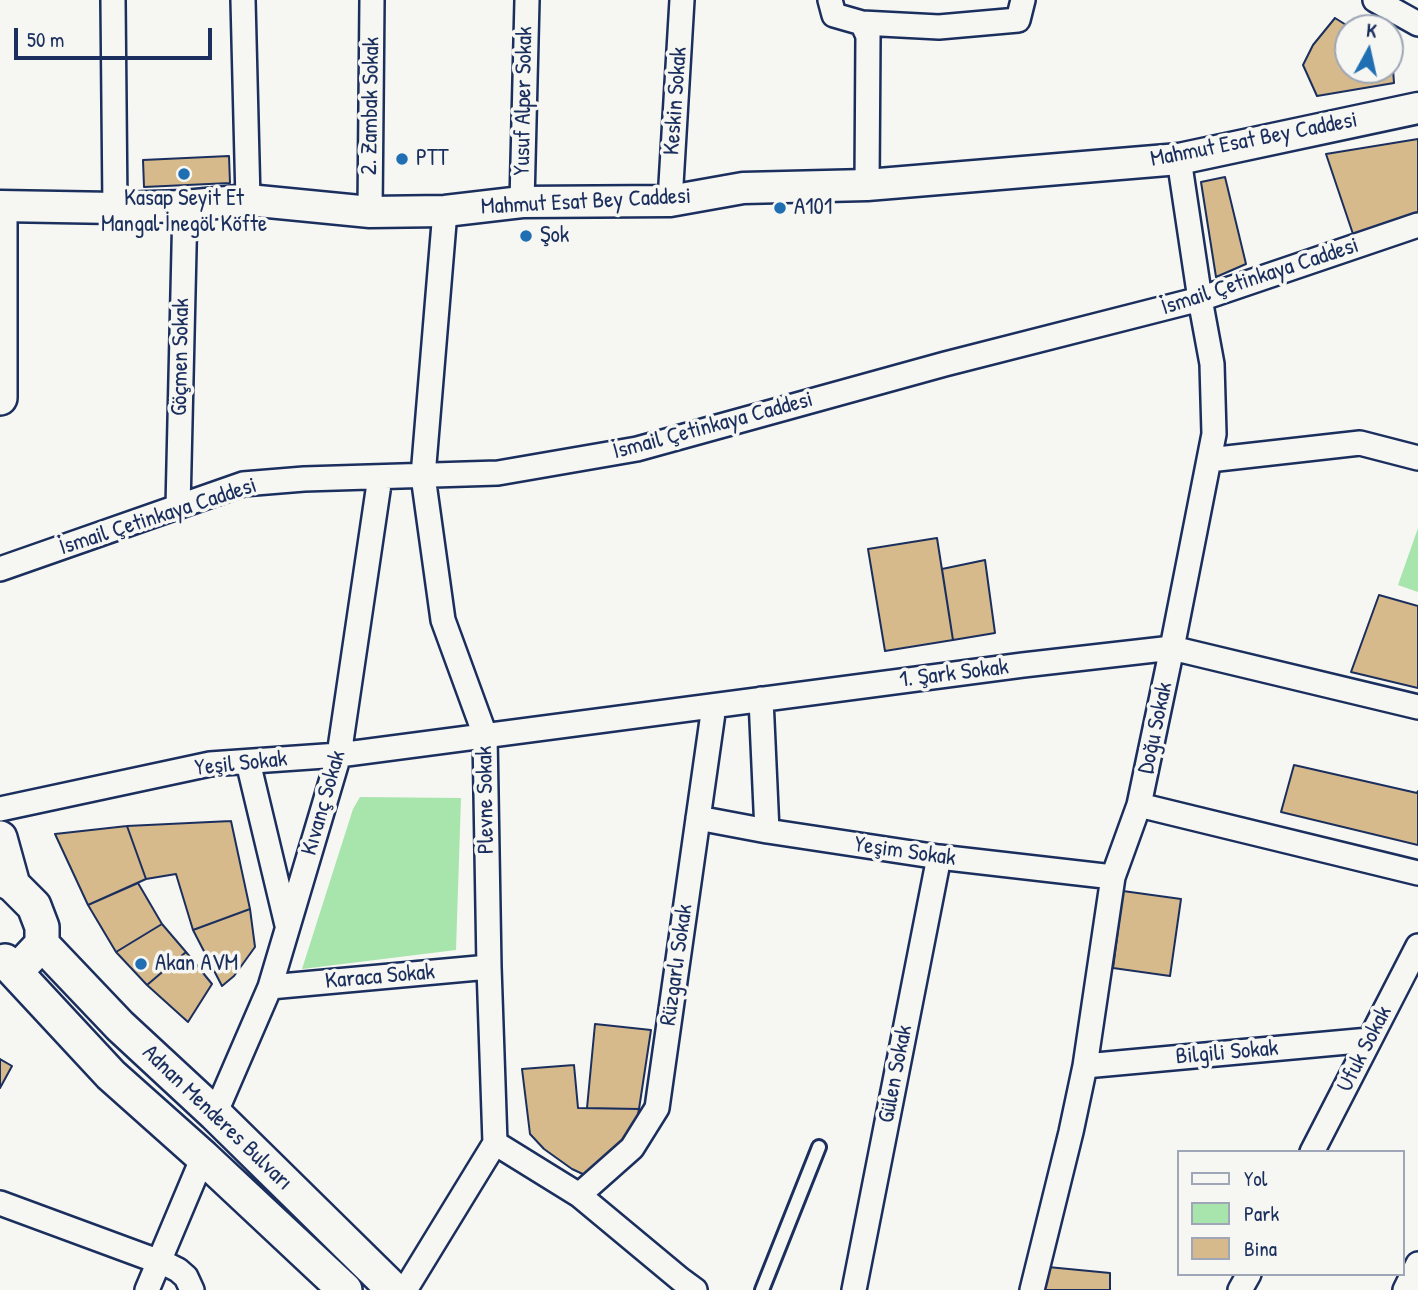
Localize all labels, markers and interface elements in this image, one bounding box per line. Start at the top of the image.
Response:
scale bar [18,14,215,58]
north arrow [1334,14,1404,84]
text: K [1365,17,1378,44]
text: 50 m [27,25,64,54]
street label: Yusuf Alper Sokak [509,26,539,176]
street label: 2. Zambak Sokak [356,36,386,176]
street label: Keskin Sokak [658,46,694,156]
street label: Mahmut Esat Bey Caddesi [1148,106,1360,174]
place label: PTT [416,145,449,173]
marker: PTT [394,151,410,167]
marker: Kasap Seyit Et Mangal İnegöl Köfte [176,166,192,182]
street label: Mahmut Esat Bey Caddesi [480,183,692,221]
place label: Kasap Seyit Et Mangal İnegöl Köfte [101,185,267,239]
place label: A101 [794,194,832,222]
marker: A101 [772,200,788,216]
place label: Şok [540,222,569,250]
marker: Şok [518,228,534,244]
street label: İsmail Çetinkaya Caddesi [1158,232,1362,322]
street label: Göçmen Sokak [166,298,196,416]
street label: İsmail Çetinkaya Caddesi [610,386,816,466]
street label: İsmail Çetinkaya Caddesi [56,472,260,562]
street label: 1. Şark Sokak [898,654,1010,694]
street label: Doğu Sokak [1133,680,1179,776]
street label: Yeşil Sokak [193,745,289,783]
street label: Plevne Sokak [471,746,501,854]
street label: Kıvanç Sokak [296,747,352,859]
street label: Yeşim Sokak [852,831,958,873]
street label: Rüzgarlı Sokak [655,903,699,1027]
place label: Akan AVM [155,950,238,978]
marker: Akan AVM [133,956,149,972]
street label: Karaca Sokak [324,958,436,996]
street label: Ufuk Sokak [1332,1001,1398,1097]
street label: Gülen Sokak [873,1023,919,1125]
street label: Bilgili Sokak [1175,1035,1279,1071]
street label: Adnan Menderes Bulvarı [136,1039,298,1197]
legend [1176,1150,1404,1276]
text: Yol [1244,1164,1267,1193]
text: Park [1244,1199,1279,1228]
text: Bina [1244,1234,1277,1263]

